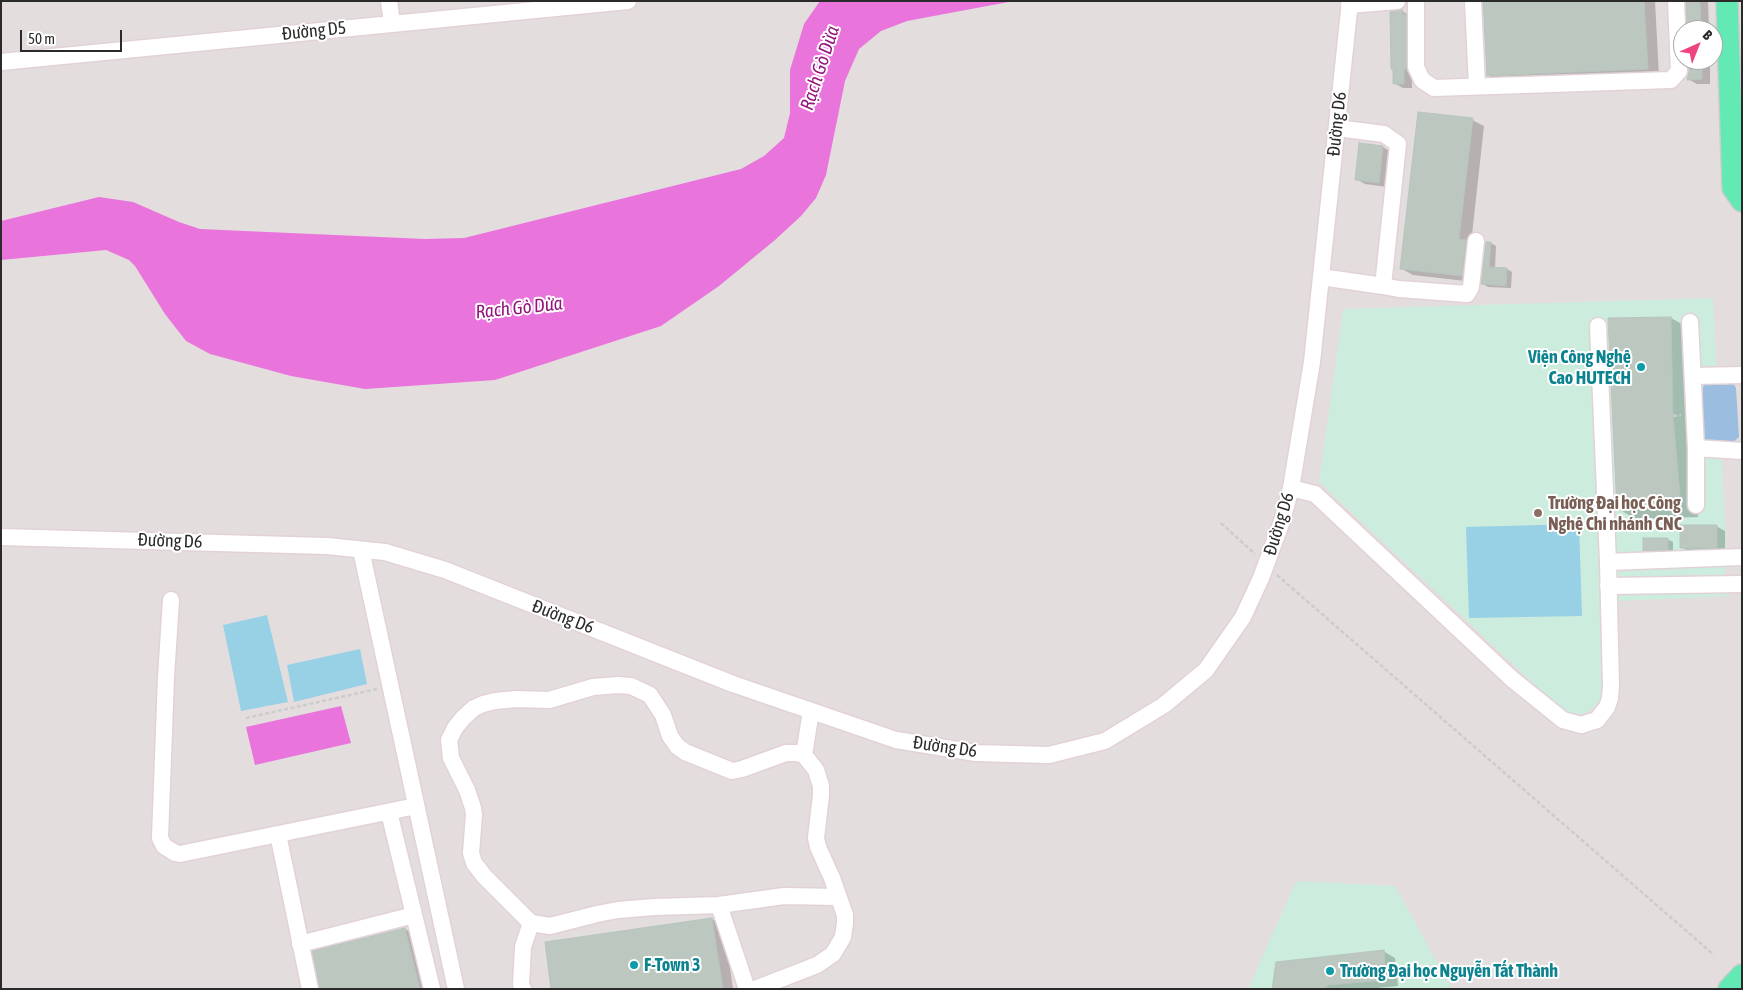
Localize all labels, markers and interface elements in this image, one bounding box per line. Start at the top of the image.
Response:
street label: Đường D5 [281,17,347,45]
scale bar [22,20,125,52]
north arrow [1673,20,1723,70]
water label: Rạch Gò Dừa [796,23,844,113]
text: B [1700,27,1716,43]
text: 50 m [28,30,55,47]
street label: Đường D6 [1323,91,1351,157]
water label: Rạch Gò Dừa [474,292,564,324]
place label: Viện Công Nghệ Cao HUTECH [1528,346,1631,388]
marker: Viện Công Nghệ Cao HUTECH [1635,361,1647,373]
street label: Đường D6 [1259,490,1299,558]
place label: Trường Đại học Công Nghệ Chi nhánh CNC [1548,492,1682,534]
marker: Trường Đại học Công Nghệ Chi nhánh CNC [1532,507,1544,519]
street label: Đường D6 [137,529,203,553]
street label: Đường D6 [529,595,597,639]
street label: Đường D6 [911,732,979,762]
place label: F-Town 3 [644,954,700,976]
marker: F-Town 3 [628,959,640,971]
place label: Trường Đại học Nguyễn Tất Thành [1340,960,1558,982]
marker: Trường Đại học Nguyễn Tất Thành [1324,965,1336,977]

